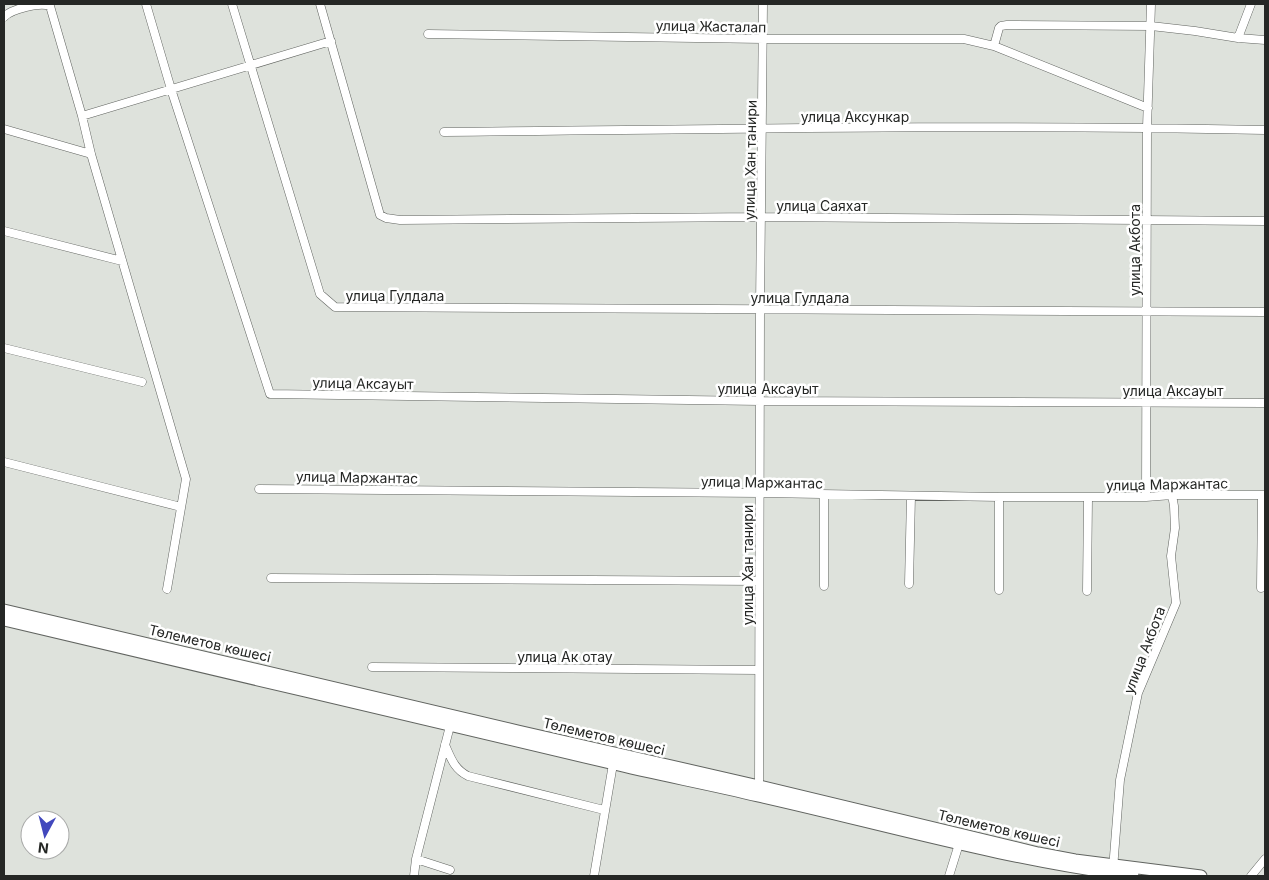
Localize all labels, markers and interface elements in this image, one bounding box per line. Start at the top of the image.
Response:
street label: улица Жасталап [655,17,767,35]
street label: улица Хан танири [740,100,760,220]
street label: улица Аксункар [801,108,909,125]
street label: улица Саяхат [776,197,868,214]
street label: улица Акбота [1126,204,1143,296]
street label: улица Гулдала [346,287,444,304]
street label: улица Гулдала [751,289,849,306]
street label: улица Аксауыт [312,374,414,392]
street label: улица Аксауыт [717,380,819,397]
street label: улица Аксауыт [1122,382,1224,399]
street label: улица Маржантас [296,467,418,487]
street label: улица Маржантас [701,472,823,492]
street label: улица Маржантас [1106,474,1228,494]
street label: улица Хан танири [739,505,756,625]
street label: улица Акбота [1120,604,1168,696]
street label: Төлеметов көшесі [147,621,273,665]
street label: улица Ак отау [517,648,613,665]
street label: Төлеметов көшесі [541,714,667,758]
street label: Төлеметов көшесі [936,806,1062,850]
north arrow [20,810,70,860]
text: N [37,839,50,857]

